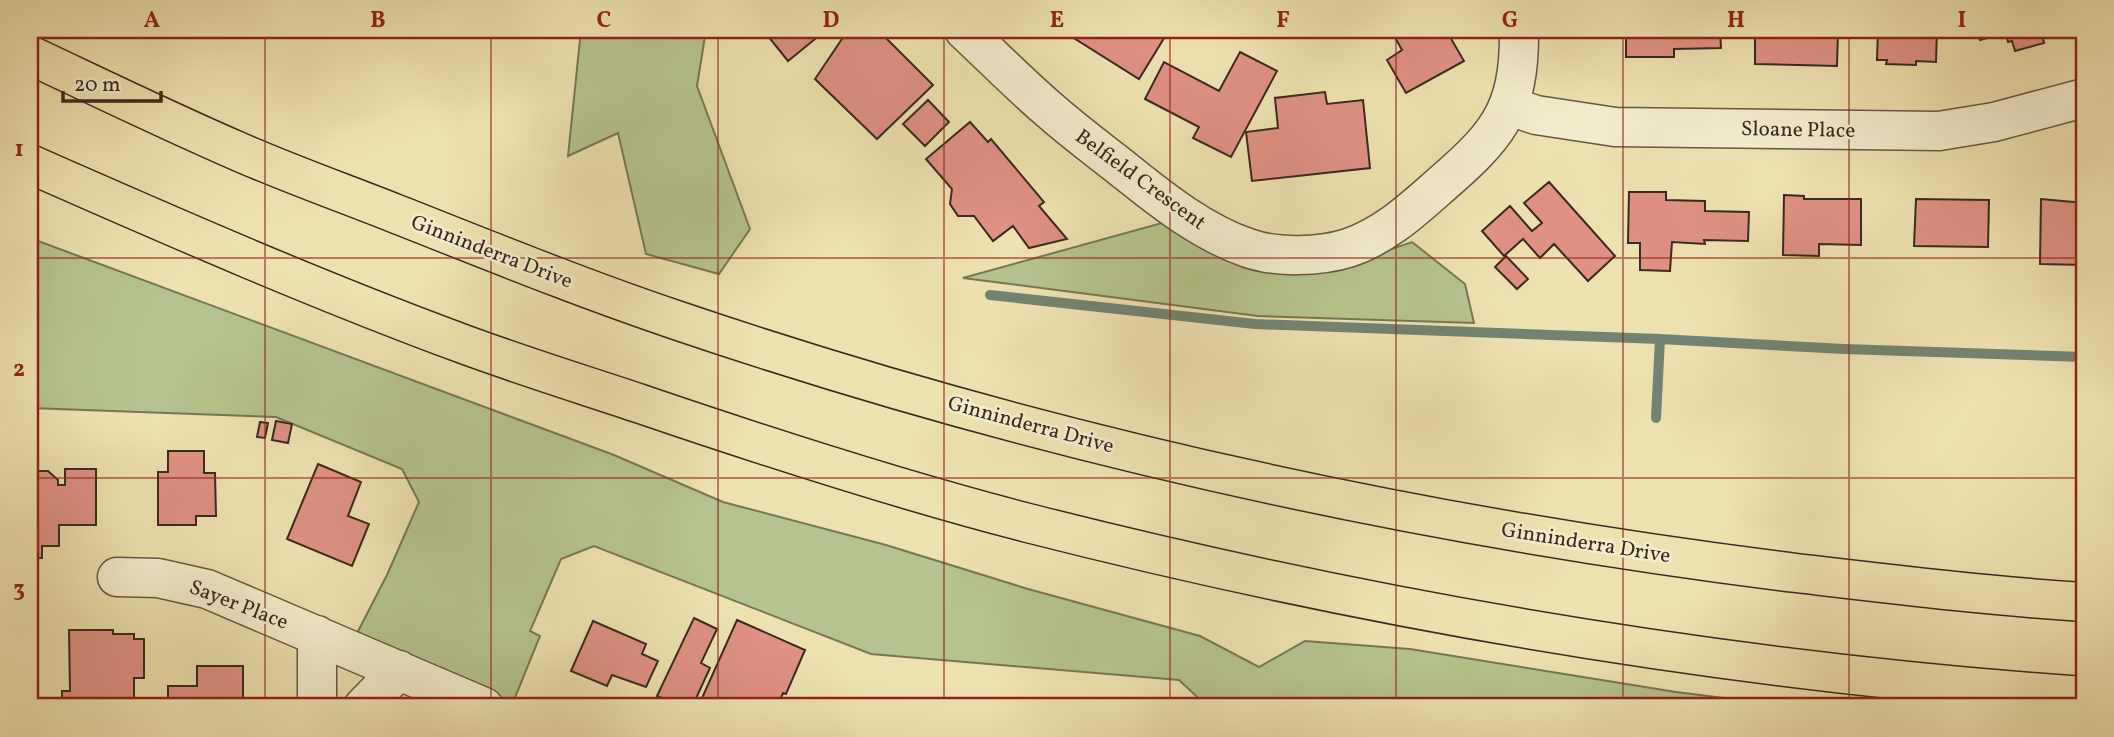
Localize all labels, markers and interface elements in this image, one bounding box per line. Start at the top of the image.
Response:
text: A [144,5,160,37]
text: B [370,5,386,37]
text: C [597,5,611,37]
text: D [823,5,840,37]
text: E [1050,5,1064,37]
text: F [1276,5,1290,37]
text: G [1502,5,1518,37]
text: H [1727,5,1745,37]
text: I [1958,5,1966,37]
scale bar [63,60,161,104]
text: 20 m [74,71,120,100]
street label: Sloane Place [1740,115,1855,146]
street label: Belfield Crescent [1069,123,1212,238]
text: 1 [14,134,24,166]
street label: Ginninderra Drive [406,208,576,297]
text: 2 [13,354,25,386]
street label: Ginninderra Drive [944,389,1117,462]
street label: Ginninderra Drive [1499,516,1672,571]
street label: Sayer Place [185,573,292,638]
text: 3 [13,574,25,606]

